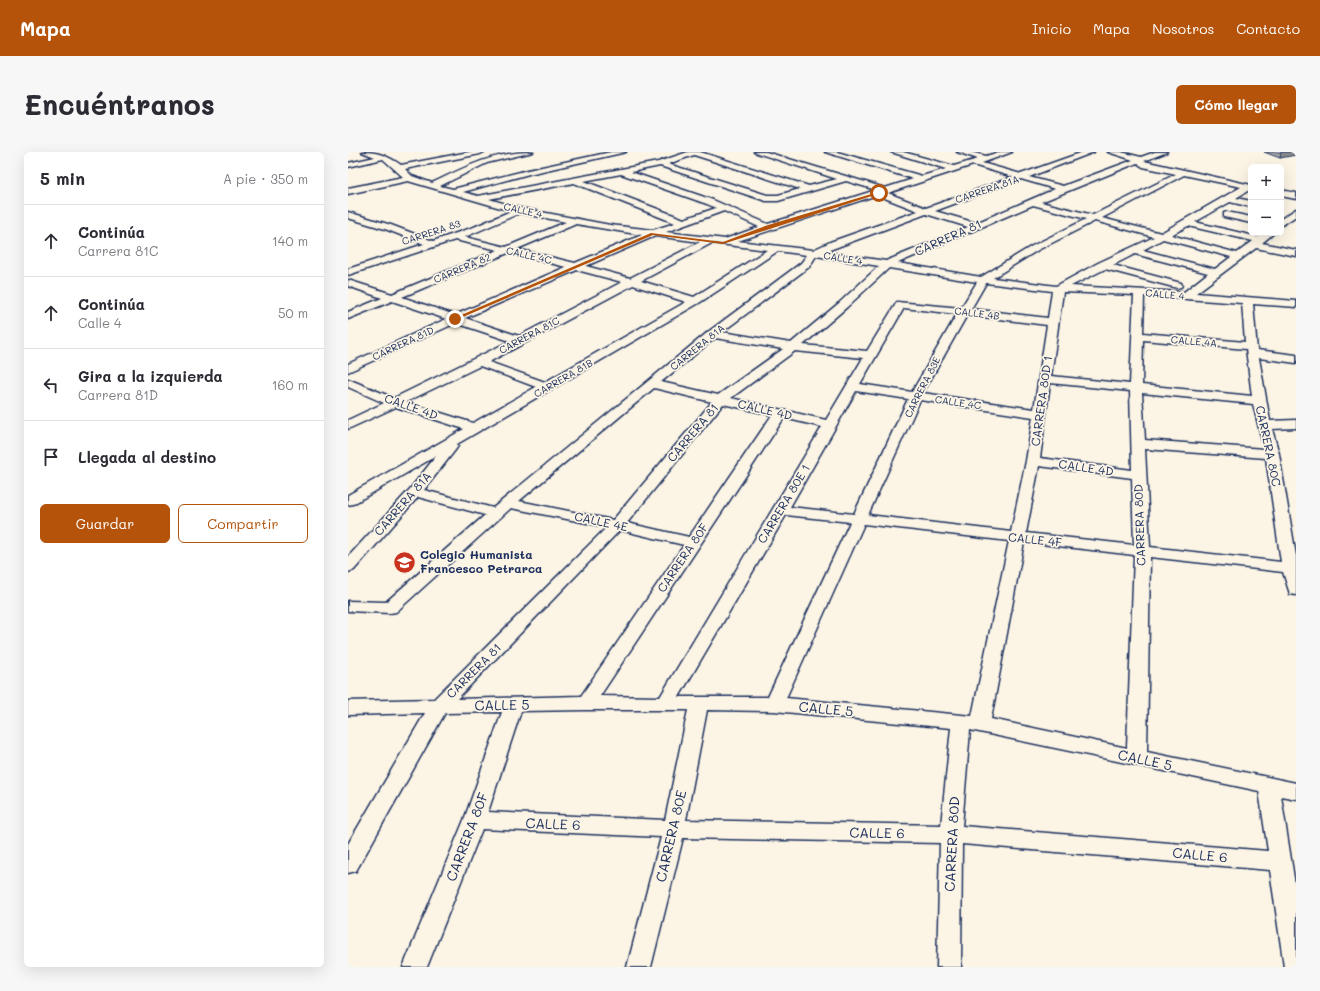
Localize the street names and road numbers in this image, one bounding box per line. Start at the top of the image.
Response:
street label: CARRERA 81A [953,172,1021,206]
street label: CALLE 4 [502,199,544,221]
street label: CARRERA 81 [912,215,984,259]
street label: CARRERA 83 [400,216,462,248]
street label: CALLE 4C [505,243,553,267]
street label: CALLE 4 [822,248,864,268]
street label: CARRERA 82 [431,250,493,286]
street label: CALLE 4 [1145,285,1185,303]
street label: CALLE 4B [954,303,1000,323]
street label: CARRERA 81C [496,313,562,357]
street label: CARRERA 81A [667,321,727,373]
street label: CARRERA 81D [370,323,436,363]
street label: CALLE 4A [1170,332,1218,350]
street label: CARRERA 83E [901,354,944,420]
street label: CARRERA 81B [531,355,595,401]
street label: CARRERA 80D 1 [1027,355,1055,447]
street label: CALLE 4D [382,389,440,423]
street label: CALLE 4C [934,392,982,412]
street label: CALLE 4D [736,395,794,423]
street label: CARRERA 81 [663,400,721,465]
street label: CARRERA 80C [1253,404,1285,488]
street label: CALLE 4D [1058,455,1115,479]
street label: CARRERA 80E 1 [753,461,813,546]
street label: CARRERA 81A [370,468,434,539]
street label: CARRERA 80D [1130,484,1148,566]
street label: CALLE 4E [573,508,629,534]
street label: CARRERA 80F [653,519,711,595]
street label: CALLE 4F [1007,528,1063,550]
street label: CARRERA 81 [442,639,504,701]
street label: CALLE 5 [474,695,530,714]
street label: CALLE 5 [798,697,854,720]
street label: CALLE 5 [1116,744,1174,775]
street label: CARRERA 80E [651,788,690,884]
street label: CARRERA 80F [441,790,492,884]
street label: CARRERA 80D [940,796,963,892]
street label: CALLE 6 [525,813,581,834]
street label: CALLE 6 [849,823,905,842]
street label: CALLE 6 [1172,843,1228,866]

